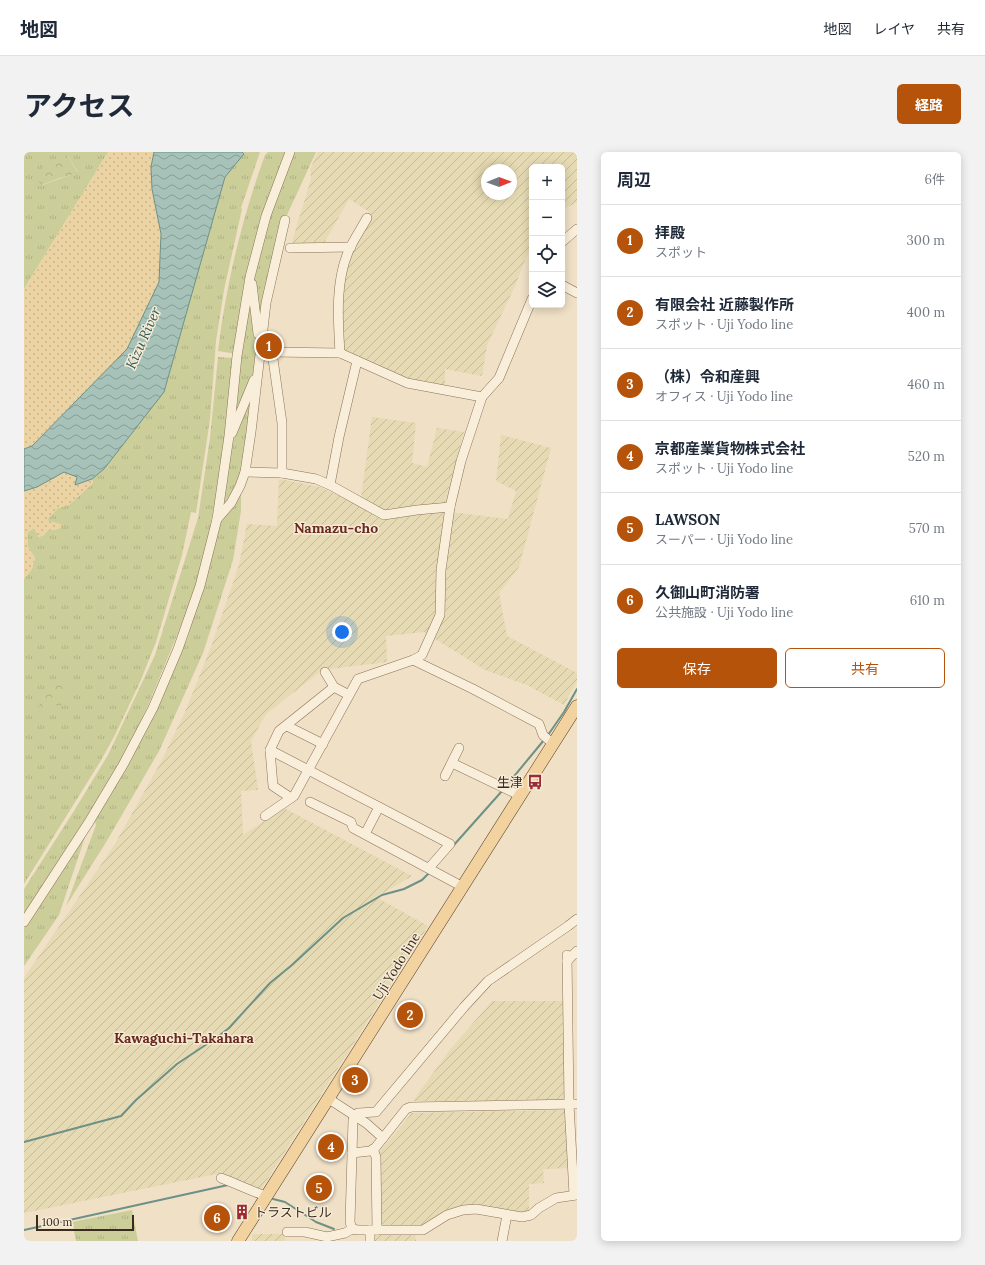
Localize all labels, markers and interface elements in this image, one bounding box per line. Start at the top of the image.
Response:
text: 地図 [20,17,58,41]
text: 地図 [823,20,851,38]
text: レイヤ [873,20,915,38]
text: 共有 [937,20,965,38]
button: 経路 [897,84,961,124]
text: アクセス [24,88,135,124]
north arrow [481,164,517,200]
map controls [529,164,565,308]
button: + [529,164,565,200]
text: 周辺 [617,169,651,191]
text: 6件 [924,171,945,188]
button: − [529,200,565,236]
text: 拝殿 [655,223,685,242]
text: 1 [627,232,633,249]
text: 300 m [907,232,945,249]
button: locate [529,236,565,272]
text: スポット [655,244,707,261]
button: layers [529,272,565,308]
text: 有限会社 近藤製作所 [655,295,794,314]
water label: Kizu River [121,304,165,372]
text: 2 [627,304,633,321]
text: 400 m [907,304,945,321]
text: スポット · Uji Yodo line [655,316,793,333]
pin: 1 [256,331,282,361]
text: （株）令和産興 [655,367,760,386]
text: 3 [626,376,634,393]
text: 460 m [907,376,945,393]
text: オフィス · Uji Yodo line [655,388,793,405]
text: 京都産業貨物株式会社 [655,439,805,458]
text: 4 [626,448,634,465]
text: 520 m [908,448,945,465]
text: スポット · Uji Yodo line [655,460,793,477]
text: LAWSON [655,510,720,529]
district label: Namazu-cho [294,519,378,537]
text: 5 [626,520,634,537]
text: 570 m [909,520,945,537]
text: スーパー · Uji Yodo line [655,531,793,548]
text: 久御山町消防署 [655,583,760,602]
text: 6 [626,592,634,609]
text: 610 m [910,592,945,609]
text: 公共施設 · Uji Yodo line [655,604,793,621]
your location [332,622,352,642]
button: 保存 [617,648,777,688]
button: 共有 [785,648,945,688]
bus stop icon: 生津 [526,773,544,791]
place label: 生津 [497,774,523,791]
street label: Uji Yodo line [369,929,424,1003]
pin: 2 [397,1000,423,1030]
district label: Kawaguchi-Takahara [114,1029,255,1047]
pin: 3 [342,1065,368,1095]
pin: 4 [318,1132,344,1162]
pin: 5 [306,1173,332,1203]
pin: 6 [204,1203,230,1233]
building icon: トラストビル [233,1203,251,1221]
place label: トラストビル [254,1204,332,1221]
scale bar [36,1213,134,1232]
text: 100 m [42,1215,72,1229]

